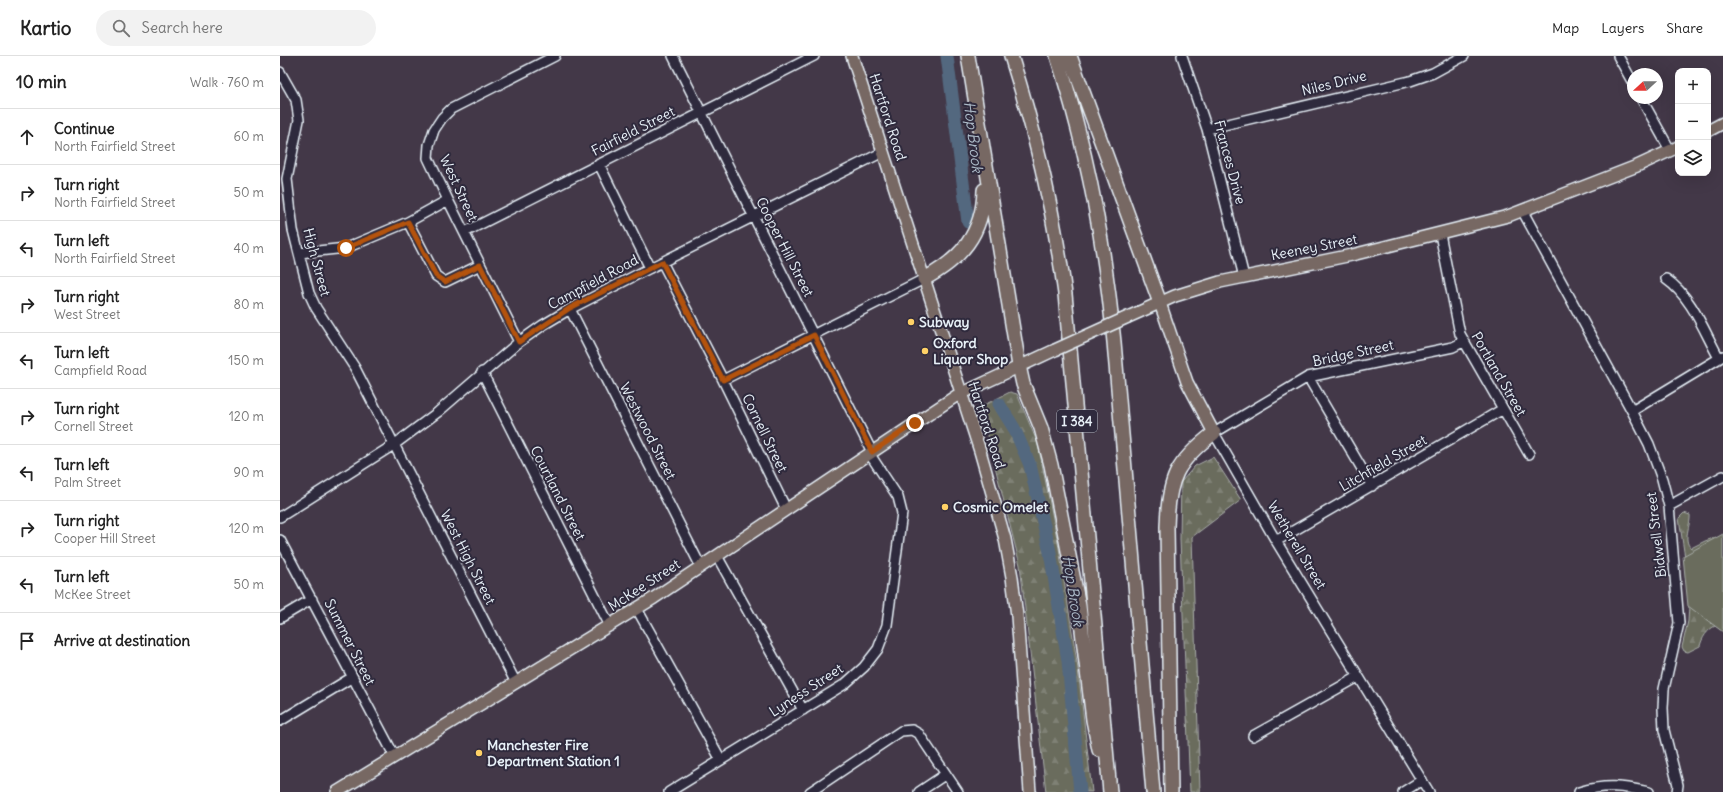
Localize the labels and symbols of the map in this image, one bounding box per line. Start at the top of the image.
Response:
street label: Niles Drive [1300,66,1368,100]
north arrow [1627,68,1663,104]
street label: Hartford Road [865,71,911,163]
water label: Hop Brook [960,100,987,175]
street label: Fairfield Street [588,102,678,160]
street label: Frances Drive [1210,118,1250,206]
street label: West Street [436,152,482,224]
street label: Cooper Hill Street [752,194,818,300]
street label: High Street [299,226,335,298]
street label: Keeney Street [1269,230,1359,264]
route start [337,239,355,257]
street label: Campfield Road [545,251,641,313]
place label: Subway [919,313,970,331]
marker: Subway [906,317,916,327]
street label: Portland Street [1468,329,1531,420]
place label: Oxford Liquor Shop [933,334,1008,368]
street label: Bridge Street [1311,336,1395,370]
marker: Oxford Liquor Shop [920,346,930,356]
street label: Westwood Street [616,379,680,483]
street label: Hartford Road [964,379,1010,471]
street label: Cornell Street [738,391,792,476]
road number: I 384 [1057,410,1097,432]
route end [906,414,924,432]
street label: Litchfield Street [1336,431,1430,495]
street label: Courtland Street [526,443,590,544]
street label: Bidwell Street [1642,491,1670,579]
place label: Cosmic Omelet [953,498,1049,516]
street label: Wetherell Street [1264,498,1331,593]
marker: Cosmic Omelet [940,502,950,512]
street label: West High Street [436,507,500,608]
water label: Hop Brook [1059,554,1089,629]
street label: McKee Street [605,555,684,615]
street label: Summer Street [321,596,380,688]
street label: Lyness Street [766,659,847,721]
place label: Manchester Fire Department Station 1 [487,736,620,770]
marker: Manchester Fire Department Station 1 [474,748,484,758]

